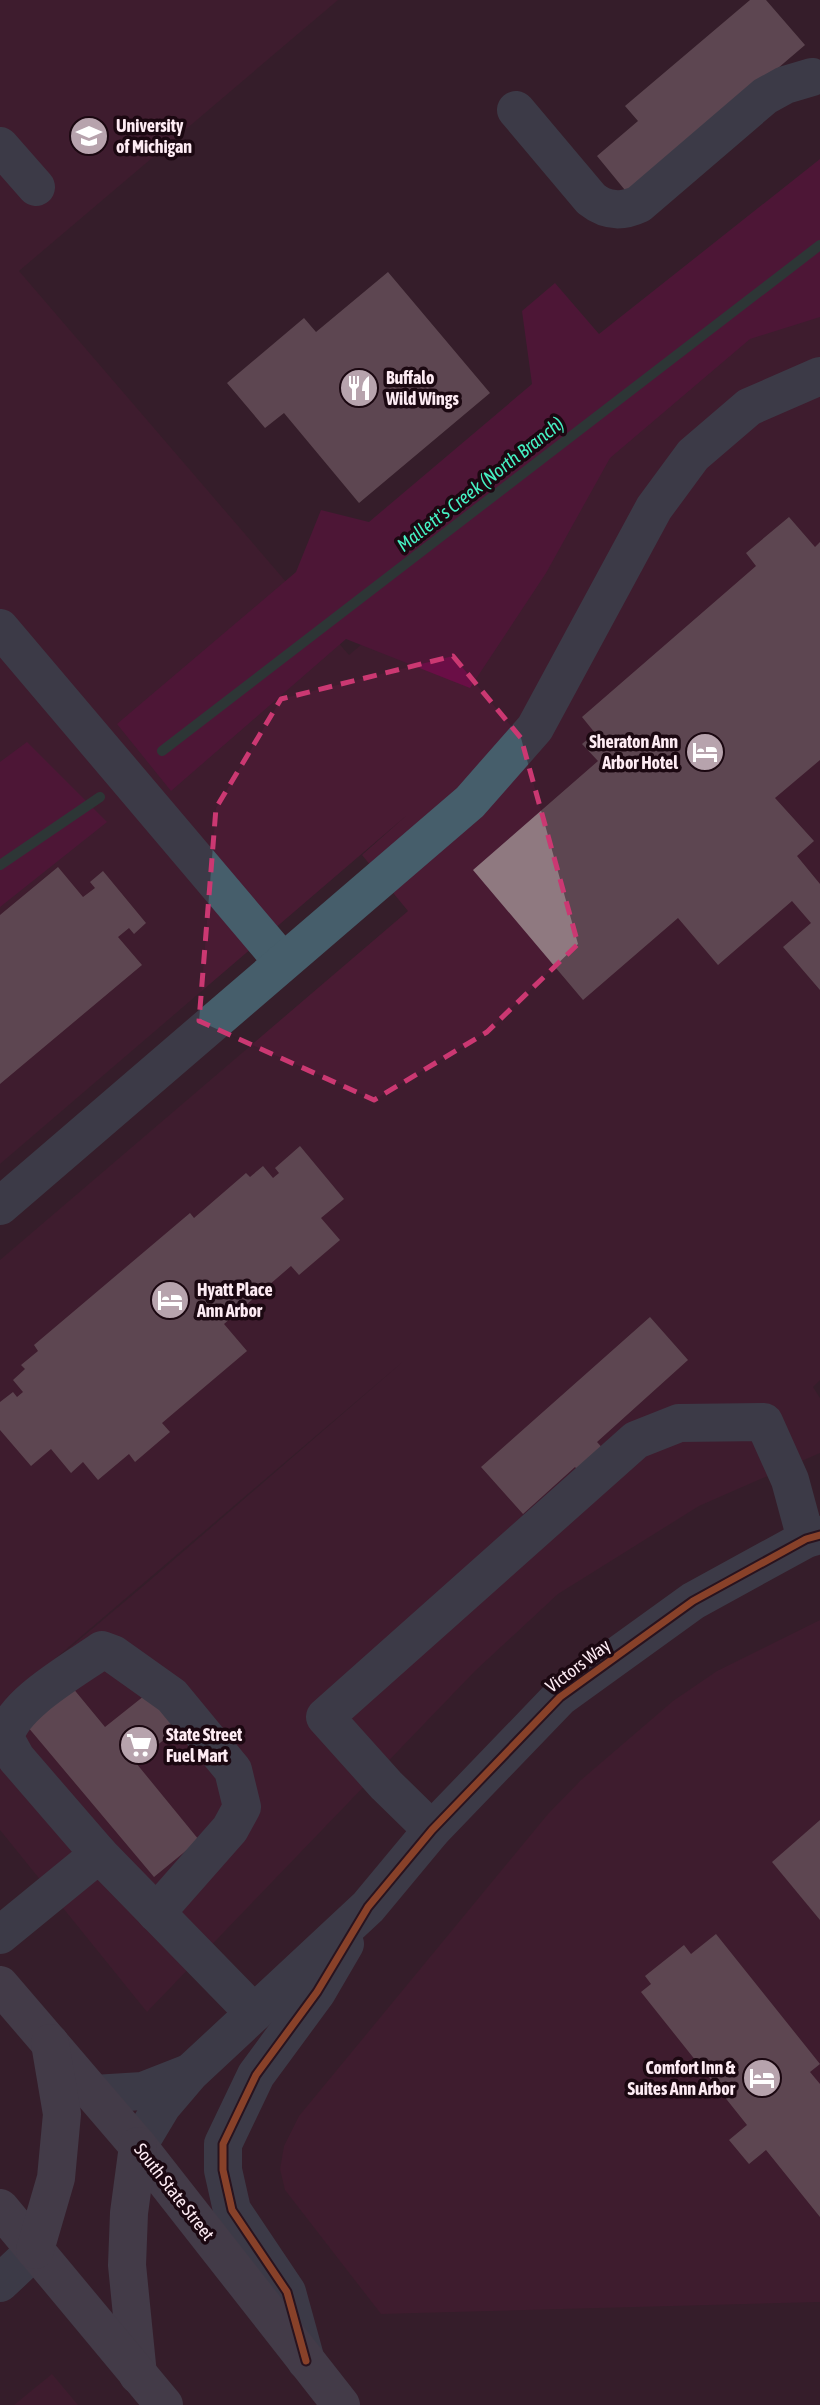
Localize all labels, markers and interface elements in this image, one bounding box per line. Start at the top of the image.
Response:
school or university icon: University of Michigan [68,115,110,157]
place label: University of Michigan [116,115,192,157]
restaurant icon: Buffalo Wild Wings [338,367,380,409]
place label: Buffalo Wild Wings [385,367,459,409]
water label: Mallett's Creek (North Branch) [392,412,568,556]
place label: Sheraton Ann Arbor Hotel [589,731,678,773]
hotel icon: Sheraton Ann Arbor Hotel [684,731,726,773]
hotel icon: Hyatt Place Ann Arbor [149,1279,191,1321]
place label: Hyatt Place Ann Arbor [196,1279,273,1321]
street label: Victors Way [541,1634,614,1697]
supermarket icon: State Street Fuel Mart [118,1724,160,1766]
place label: State Street Fuel Mart [166,1724,243,1766]
place label: Comfort Inn & Suites Ann Arbor [627,2057,736,2099]
hotel icon: Comfort Inn & Suites Ann Arbor [741,2057,783,2099]
street label: South State Street [130,2139,219,2244]

